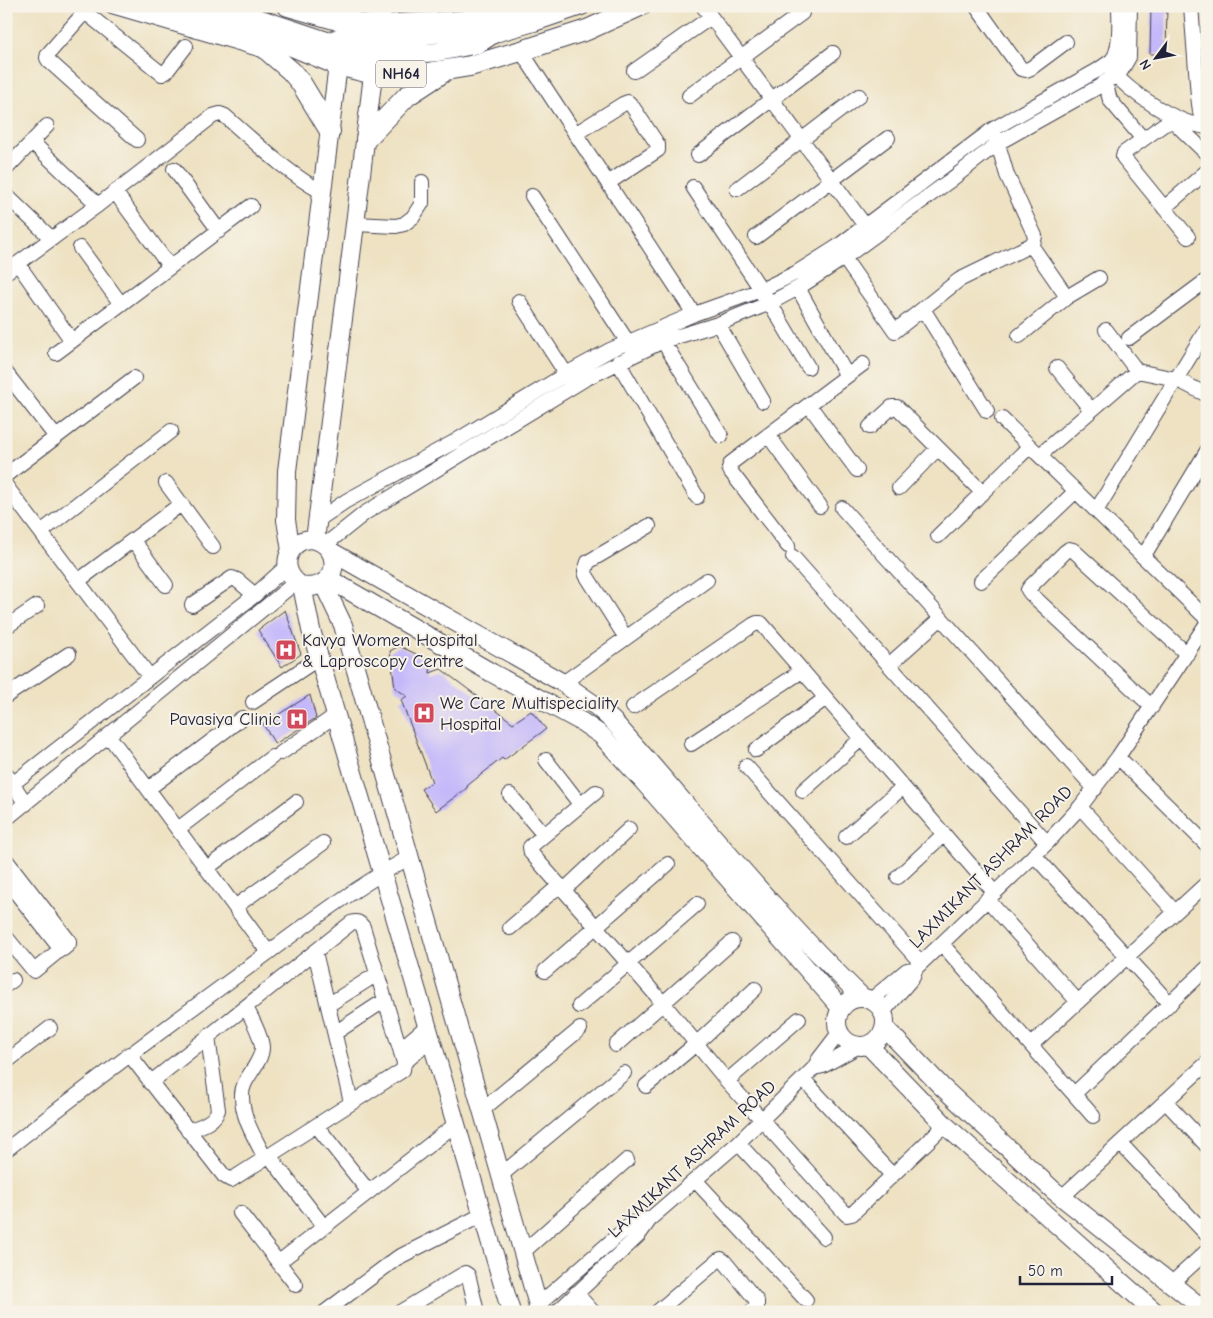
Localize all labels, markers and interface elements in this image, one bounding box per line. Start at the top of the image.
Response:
north arrow [1130,32,1180,82]
text: N [1136,56,1155,73]
road number: NH64 [376,61,426,88]
place label: Kavya Women Hospital & Laproscopy Centre [302,630,478,672]
hospital icon: Kavya Women Hospital & Laproscopy Centre [274,638,298,662]
place label: We Care Multispeciality Hospital [440,693,619,735]
hospital icon: We Care Multispeciality Hospital [412,701,436,725]
hospital icon: Pavasiya Clinic [285,707,309,731]
place label: Pavasiya Clinic [169,709,281,730]
street label: LAXMIKANT ASHRAM ROAD [905,781,1077,953]
street label: LAXMIKANT ASHRAM ROAD [604,1076,780,1242]
scale bar [1020,1253,1113,1285]
text: 50 m [1028,1262,1063,1280]

